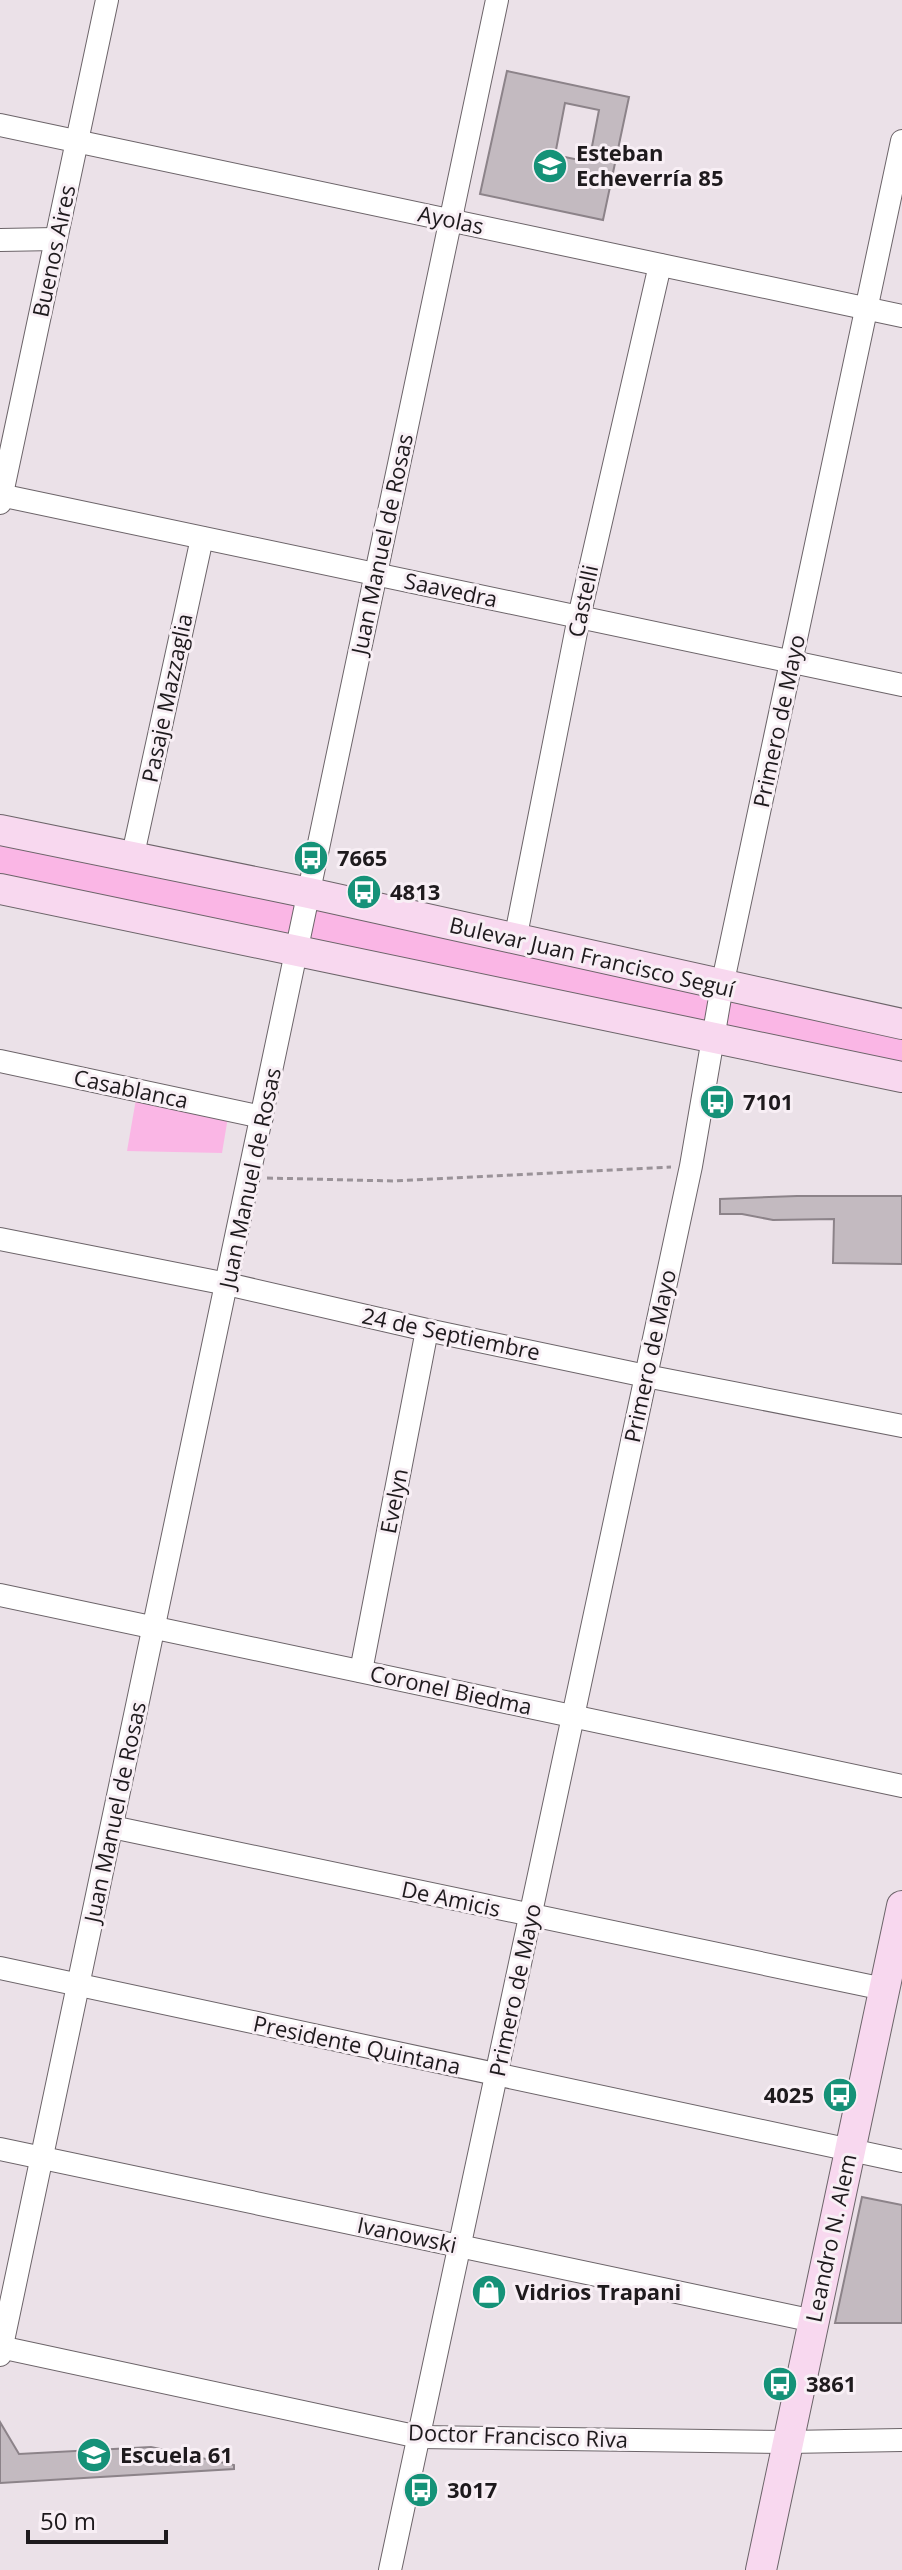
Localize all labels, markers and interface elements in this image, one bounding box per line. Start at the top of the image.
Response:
place label: Esteban Echeverría 85 [576,137,723,192]
school or university icon: Esteban Echeverría 85 [531,147,569,185]
street label: Buenos Aires [24,182,82,320]
street label: Ayolas [416,197,487,241]
street label: Juan Manuel de Rosas [343,431,419,659]
street label: Castelli [560,562,604,640]
street label: Saavedra [402,565,501,614]
street label: Pasaje Mazzaglia [133,611,199,785]
street label: Primero de Mayo [745,631,811,810]
bus stop icon: 7665 [292,839,330,877]
place label: 7665 [337,842,387,872]
bus stop icon: 4813 [345,873,383,911]
place label: 4813 [390,876,440,906]
street label: Bulevar Juan Francisco Seguí [447,909,738,1004]
street label: Casablanca [71,1061,191,1115]
street label: Juan Manuel de Rosas [211,1065,287,1293]
bus stop icon: 7101 [698,1083,736,1121]
place label: 7101 [743,1086,793,1116]
street label: Primero de Mayo [616,1266,682,1445]
street label: 24 de Septiembre [359,1300,543,1367]
street label: Evelyn [372,1466,414,1536]
street label: Coronel Biedma [368,1657,535,1721]
street label: Juan Manuel de Rosas [76,1699,152,1927]
street label: De Amicis [399,1873,503,1923]
street label: Primero de Mayo [481,1900,547,2079]
street label: Presidente Quintana [251,2007,464,2081]
bus stop icon: 4025 [821,2076,859,2114]
place label: 4025 [764,2079,814,2109]
street label: Leandro N. Alem [798,2151,862,2325]
street label: Ivanowski [355,2209,460,2259]
shop icon: Vidrios Trapani [470,2273,508,2311]
place label: Vidrios Trapani [515,2276,681,2306]
bus stop icon: 3861 [761,2365,799,2403]
place label: 3861 [806,2368,856,2398]
street label: Doctor Francisco Riva [408,2416,628,2454]
school or university icon: Escuela 61 [75,2436,113,2474]
place label: Escuela 61 [120,2439,233,2469]
bus stop icon: 3017 [402,2471,440,2509]
place label: 3017 [447,2474,497,2504]
scale bar [28,2494,166,2544]
text: 50 m [40,2504,96,2537]

